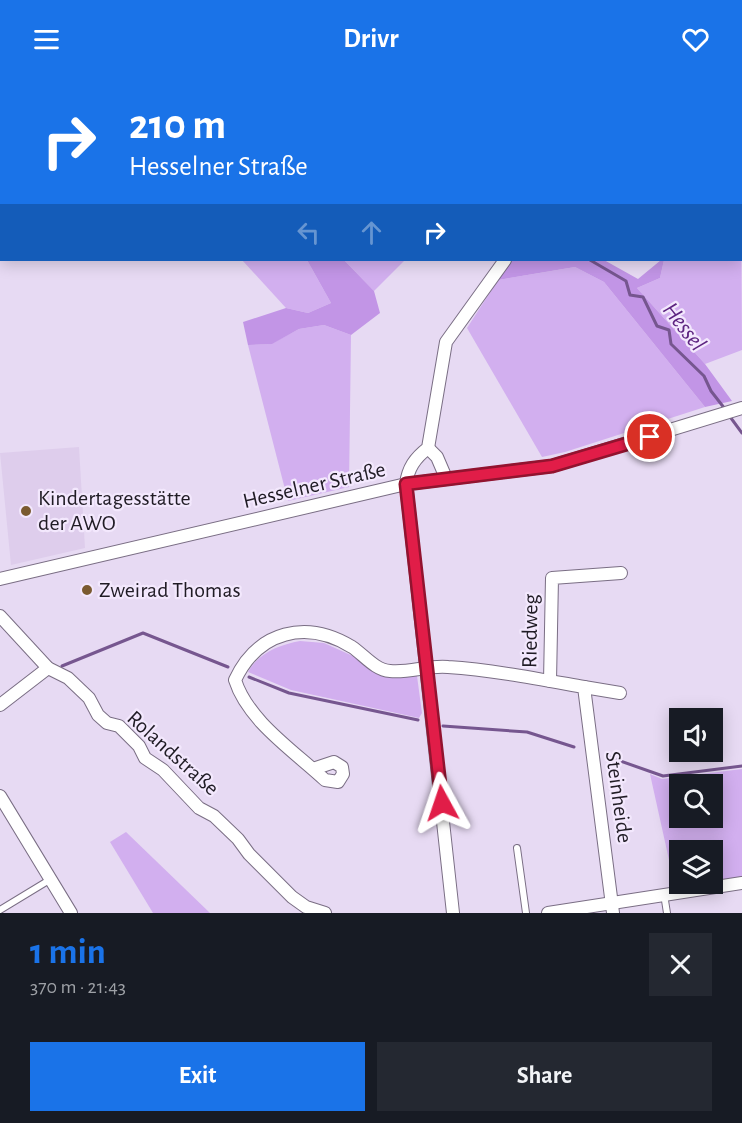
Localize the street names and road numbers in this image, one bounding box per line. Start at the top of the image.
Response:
street label: Hesselner Straße [241,458,387,512]
street label: Riedweg [518,593,542,668]
street label: Rolandstraße [123,706,223,800]
street label: Steinheide [602,750,636,844]

